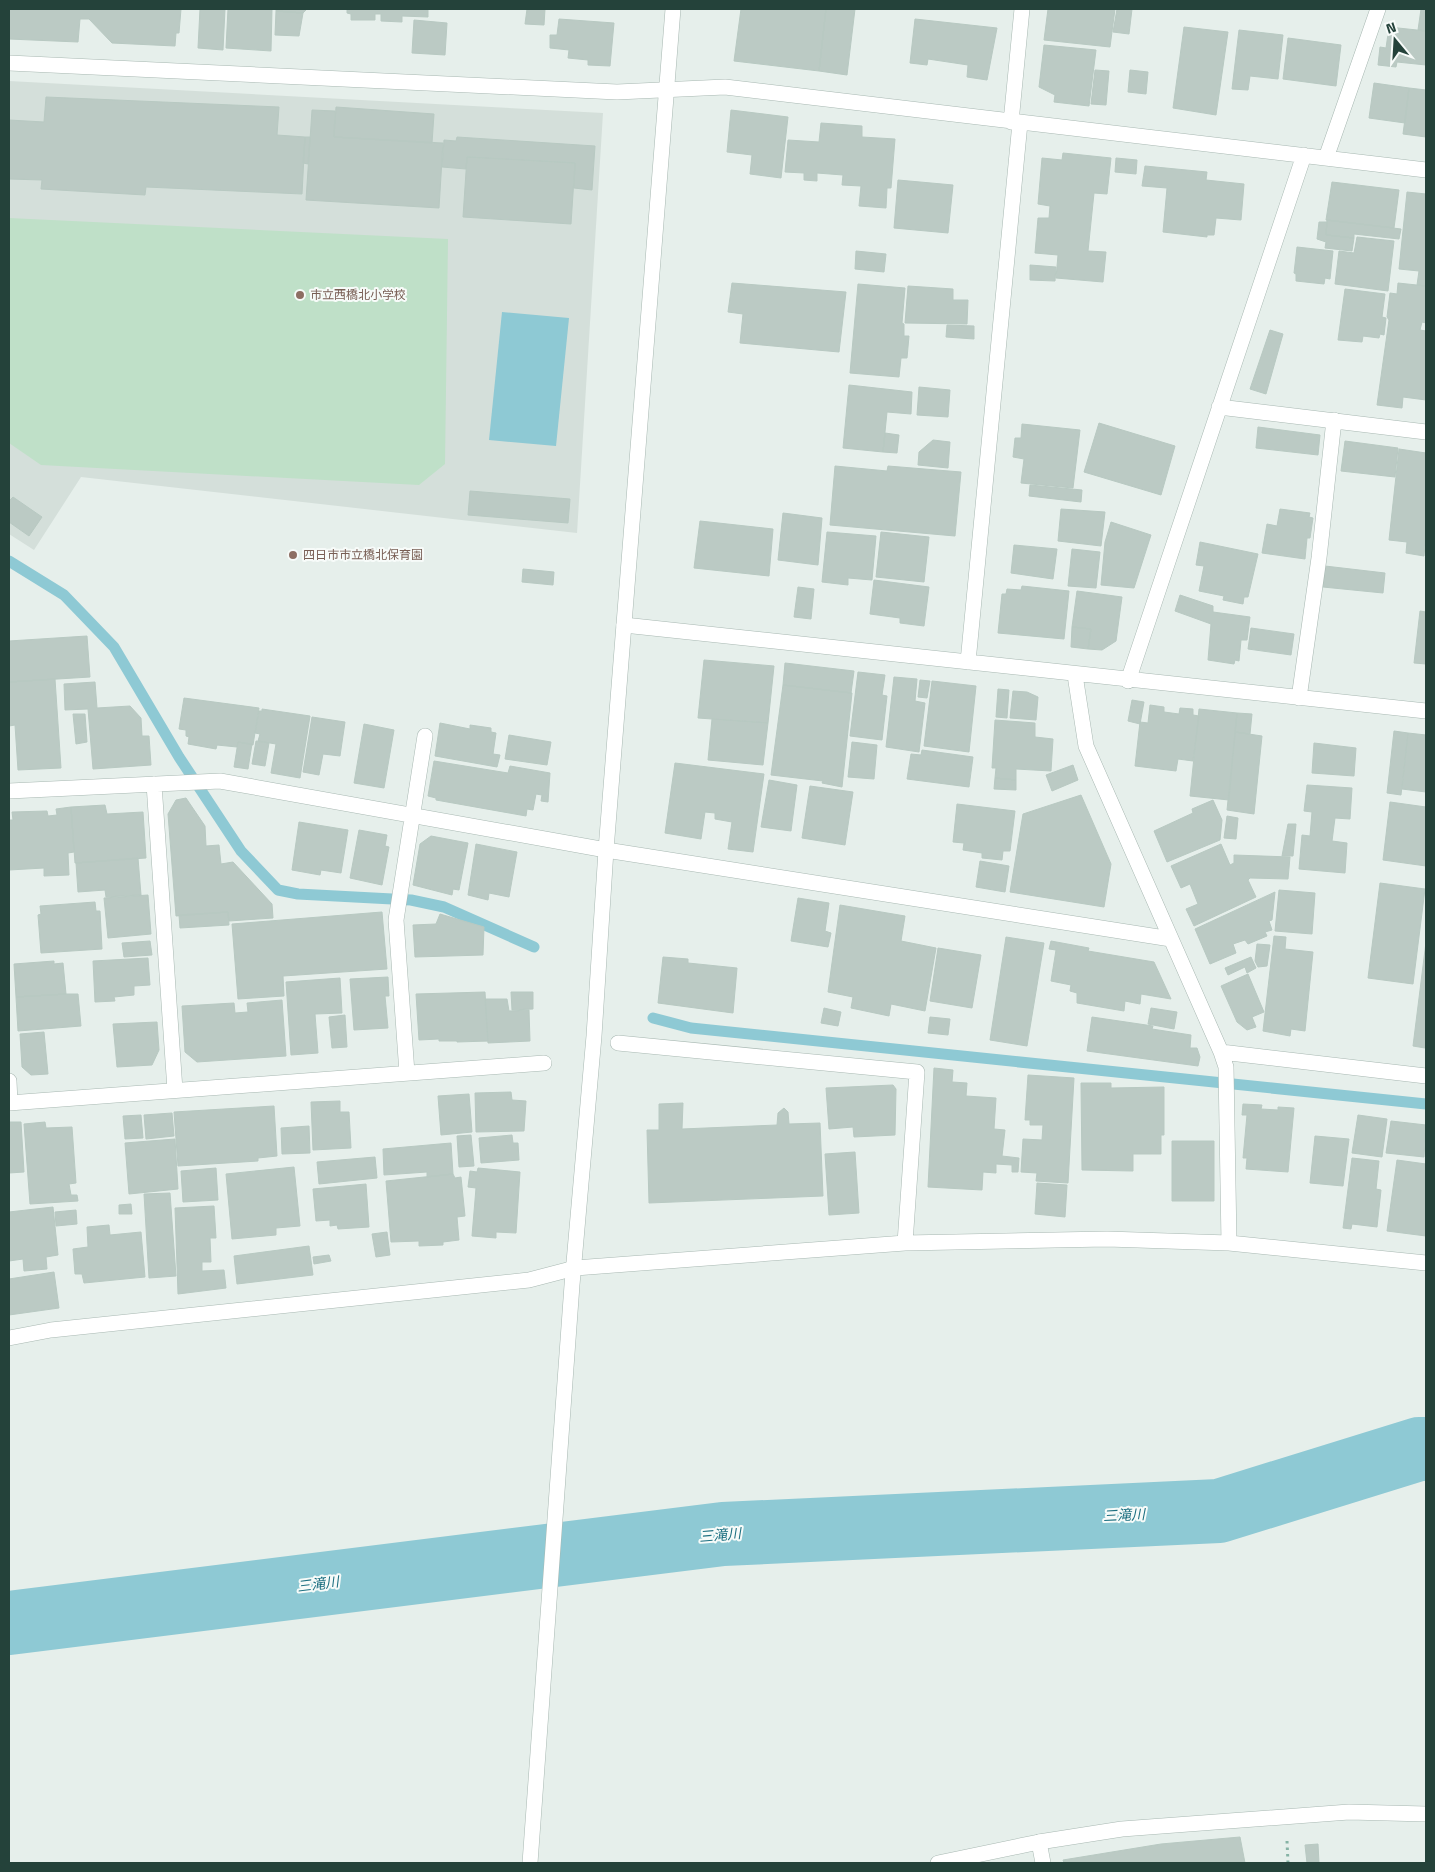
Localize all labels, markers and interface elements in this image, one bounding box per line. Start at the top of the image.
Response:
north arrow [1370,15,1420,65]
text: N [1383,16,1399,39]
place label: 市立西橋北小学校 [310,285,406,304]
marker: 市立西橋北小学校 [294,289,306,301]
place label: 四日市市立橋北保育園 [303,545,423,564]
marker: 四日市市立橋北保育園 [287,549,299,561]
water label: 三滝川 [1102,1503,1147,1526]
water label: 三滝川 [698,1522,744,1547]
water label: 三滝川 [296,1570,342,1596]

